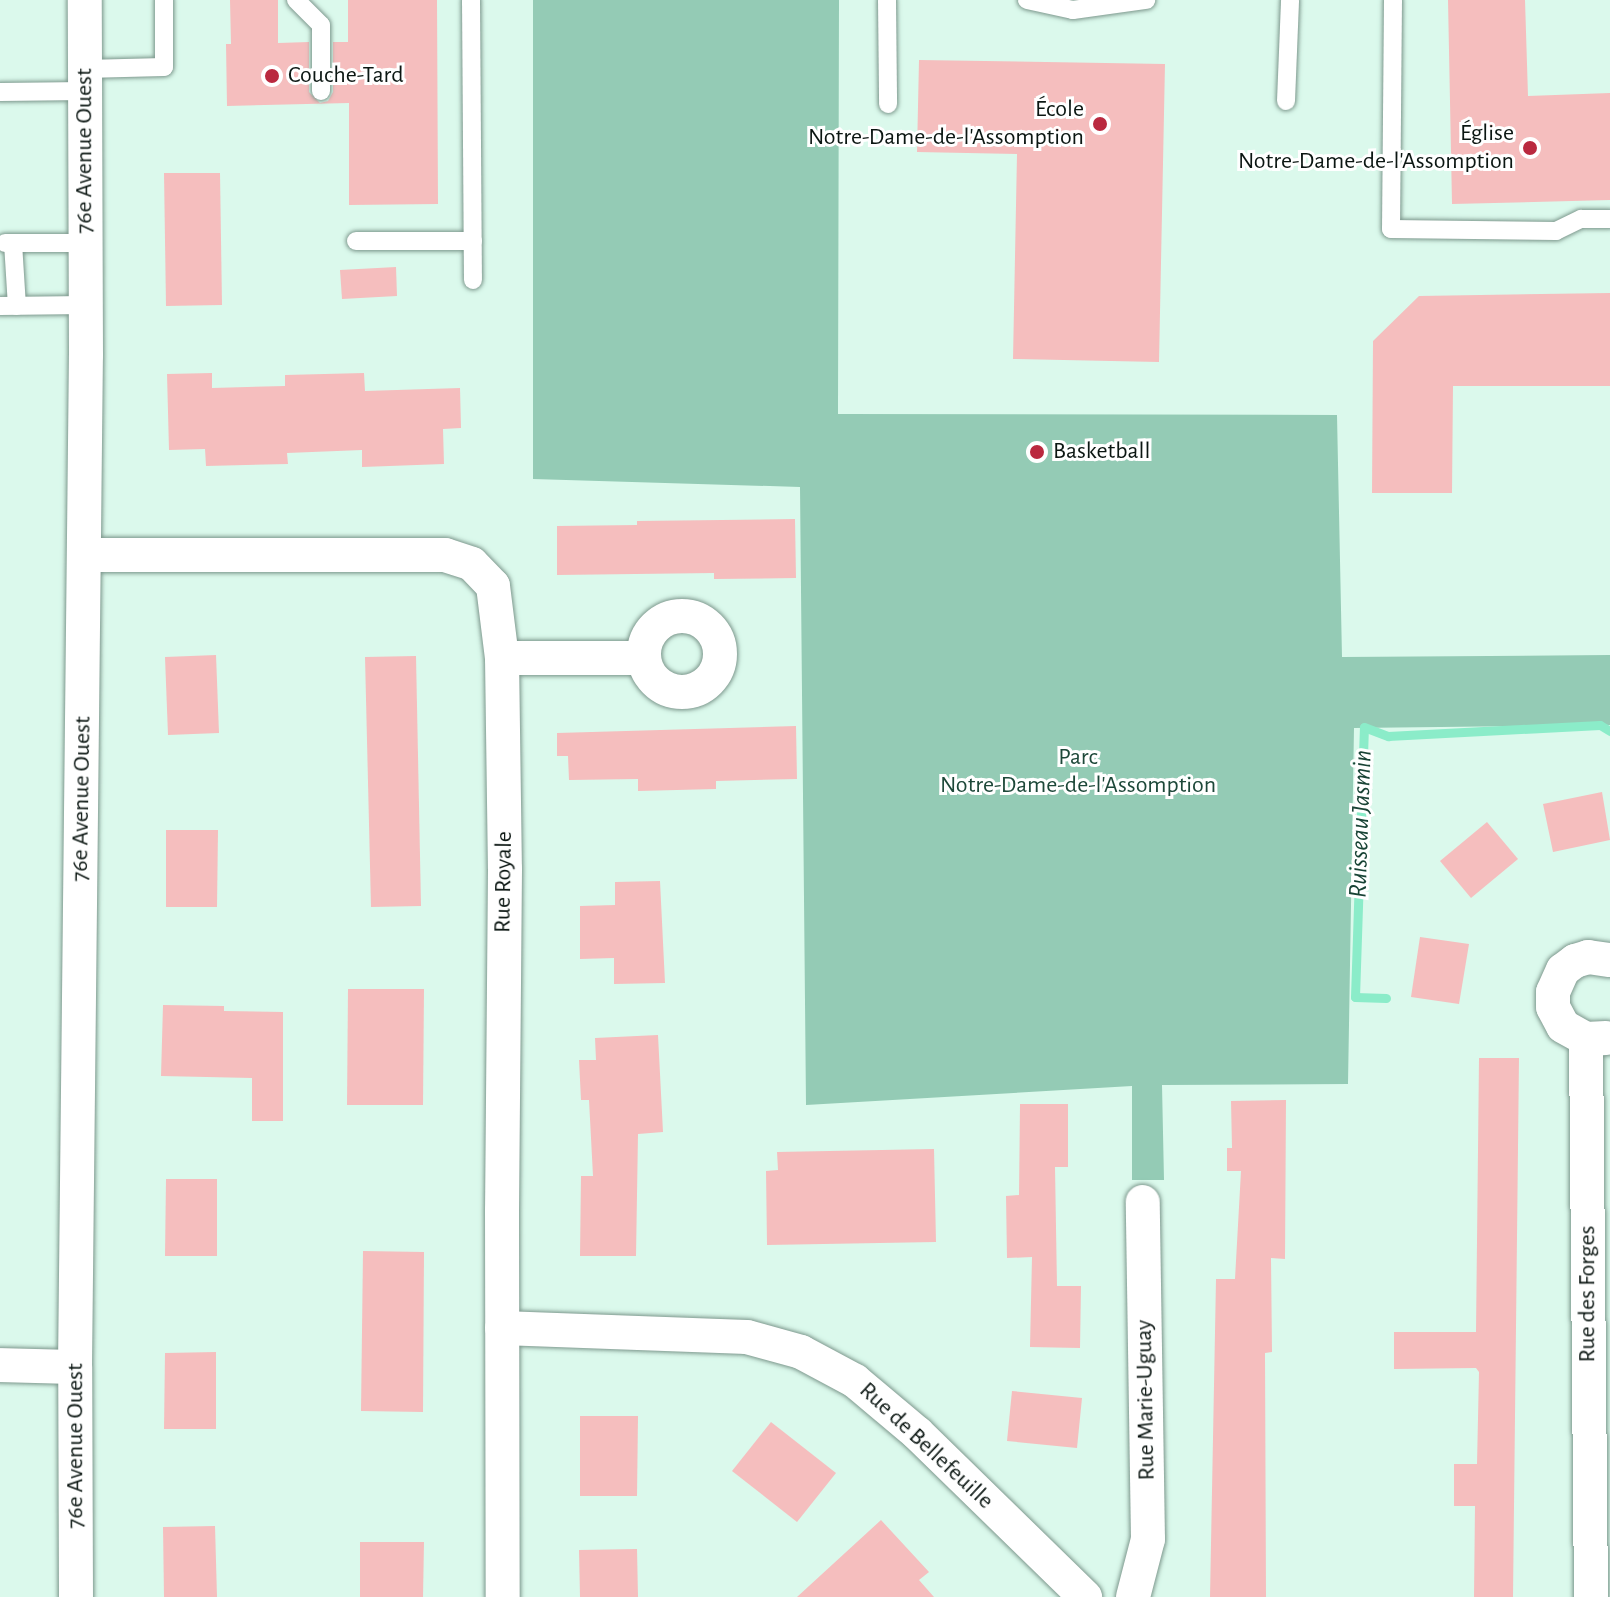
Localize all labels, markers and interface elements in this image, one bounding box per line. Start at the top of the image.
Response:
place label: Couche-Tard [288,62,404,90]
marker: Couche-Tard [263,67,281,85]
street label: 76e Avenue Ouest [71,68,99,234]
place label: École Notre-Dame-de-l'Assomption [808,96,1084,152]
marker: École Notre-Dame-de-l'Assomption [1091,115,1109,133]
place label: Église Notre-Dame-de-l'Assomption [1238,120,1514,176]
marker: Église Notre-Dame-de-l'Assomption [1521,139,1539,157]
place label: Basketball [1053,438,1150,466]
marker: Basketball [1028,443,1046,461]
street label: 76e Avenue Ouest [66,716,98,882]
park label: Parc Notre-Dame-de-l'Assomption [940,744,1216,800]
water label: Ruisseau Jasmin [1343,749,1379,899]
street label: Rue Royale [489,831,519,933]
street label: Rue des Forges [1574,1226,1602,1362]
street label: Rue Marie-Uguay [1130,1319,1162,1481]
street label: 76e Avenue Ouest [62,1363,90,1529]
street label: Rue de Bellefeuille [853,1376,999,1516]

